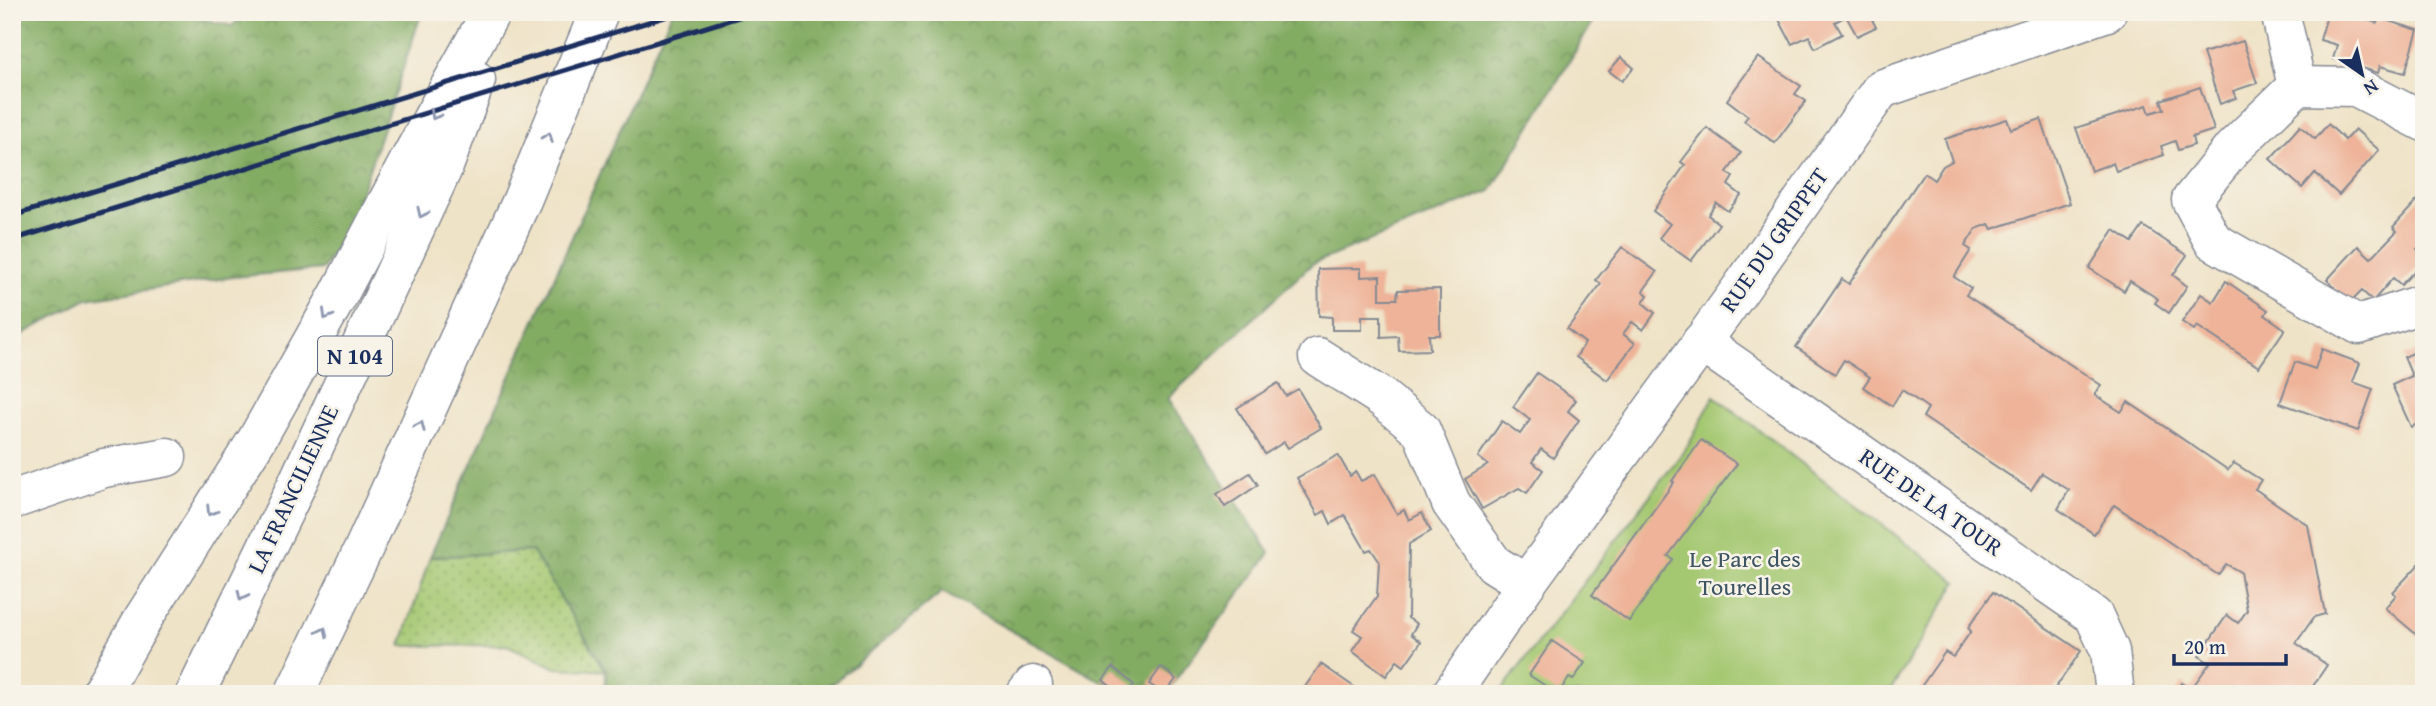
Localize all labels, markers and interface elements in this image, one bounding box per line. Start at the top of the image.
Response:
north arrow [2328,38,2398,108]
text: N [2358,73,2385,103]
one-way arrow [429,107,443,120]
one-way arrow [540,132,554,144]
street label: RUE DU GRIPPET [1711,160,1837,319]
one-way arrow [416,205,430,218]
one-way arrow [322,308,335,321]
road number: N 104 [318,336,392,376]
street label: LA FRANCILIENNE [238,399,347,579]
one-way arrow [411,421,425,433]
street label: RUE DE LA TOUR [1852,439,2010,564]
one-way arrow [207,503,220,516]
park label: Le Parc des Tourelles [1689,541,1801,604]
one-way arrow [237,589,251,601]
scale bar [2174,622,2286,666]
one-way arrow [315,627,329,639]
text: 20 m [2184,631,2226,662]

